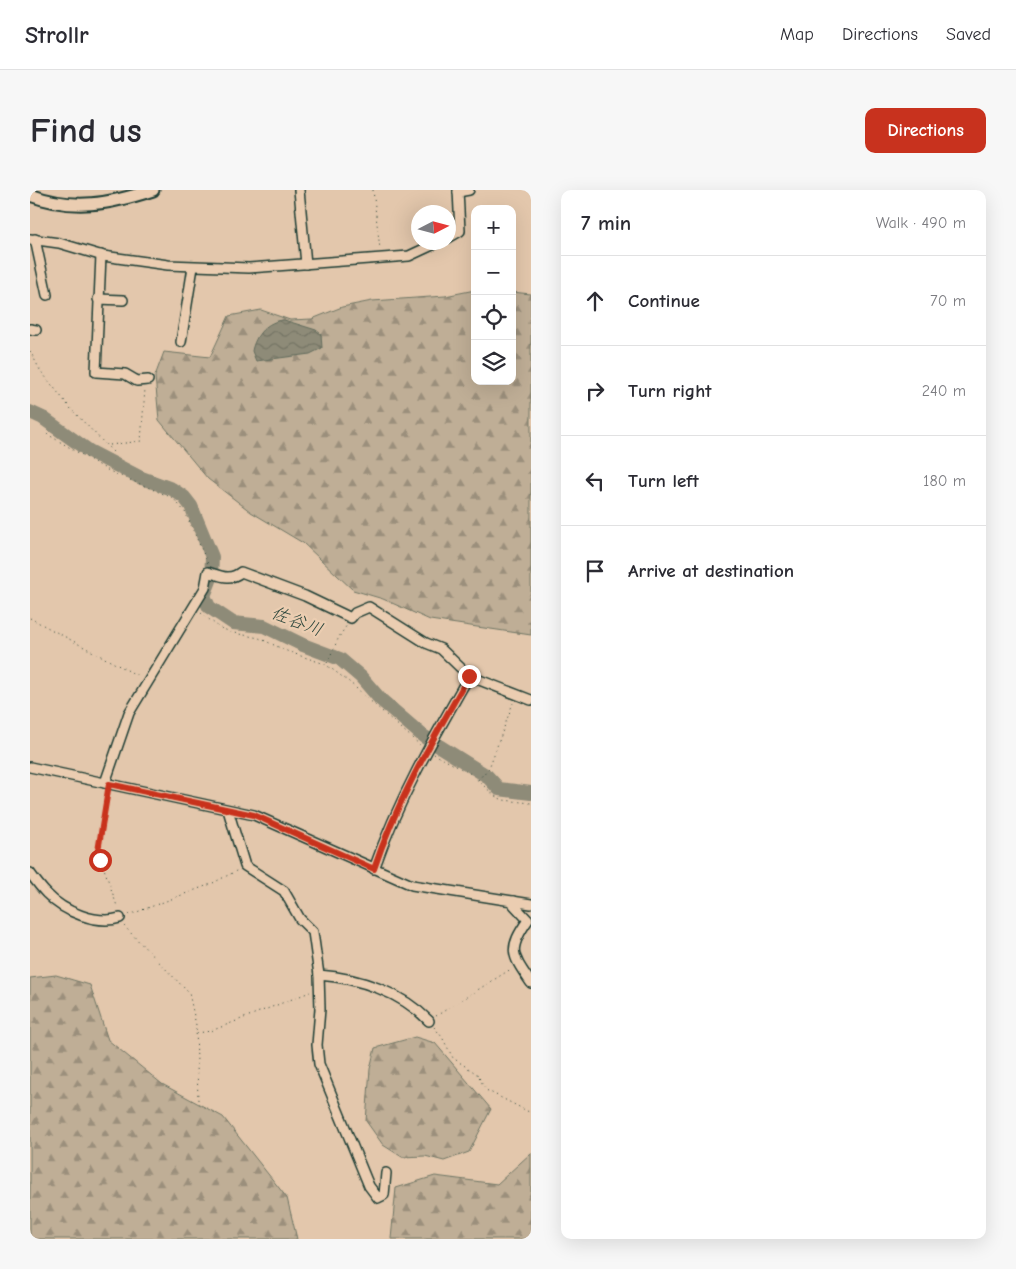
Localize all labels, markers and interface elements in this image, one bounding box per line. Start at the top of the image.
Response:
text: Strollr [25,21,89,49]
text: Map [780,24,814,45]
text: Directions [842,24,918,45]
text: Saved [946,24,991,45]
button: Directions [865,108,986,153]
text: Find us [30,110,142,151]
north arrow [411,205,456,250]
map controls [471,205,516,385]
button: + [471,205,516,250]
text: 7 min [581,211,631,235]
text: Walk · 490 m [876,214,966,232]
button: − [471,250,516,295]
icon: ahead [581,287,609,315]
text: Continue [628,290,700,312]
text: 70 m [930,292,966,310]
button: locate [471,295,516,340]
button: layers [471,340,516,385]
icon: right [581,377,609,405]
text: Turn right [628,380,712,402]
text: 240 m [922,382,966,400]
icon: left [581,467,609,495]
text: Turn left [628,470,699,492]
text: 180 m [923,472,966,490]
icon: arrive [581,557,609,585]
text: Arrive at destination [628,560,794,582]
water label: 佐谷川 [268,602,326,641]
route end [458,665,481,688]
route start [89,849,112,872]

